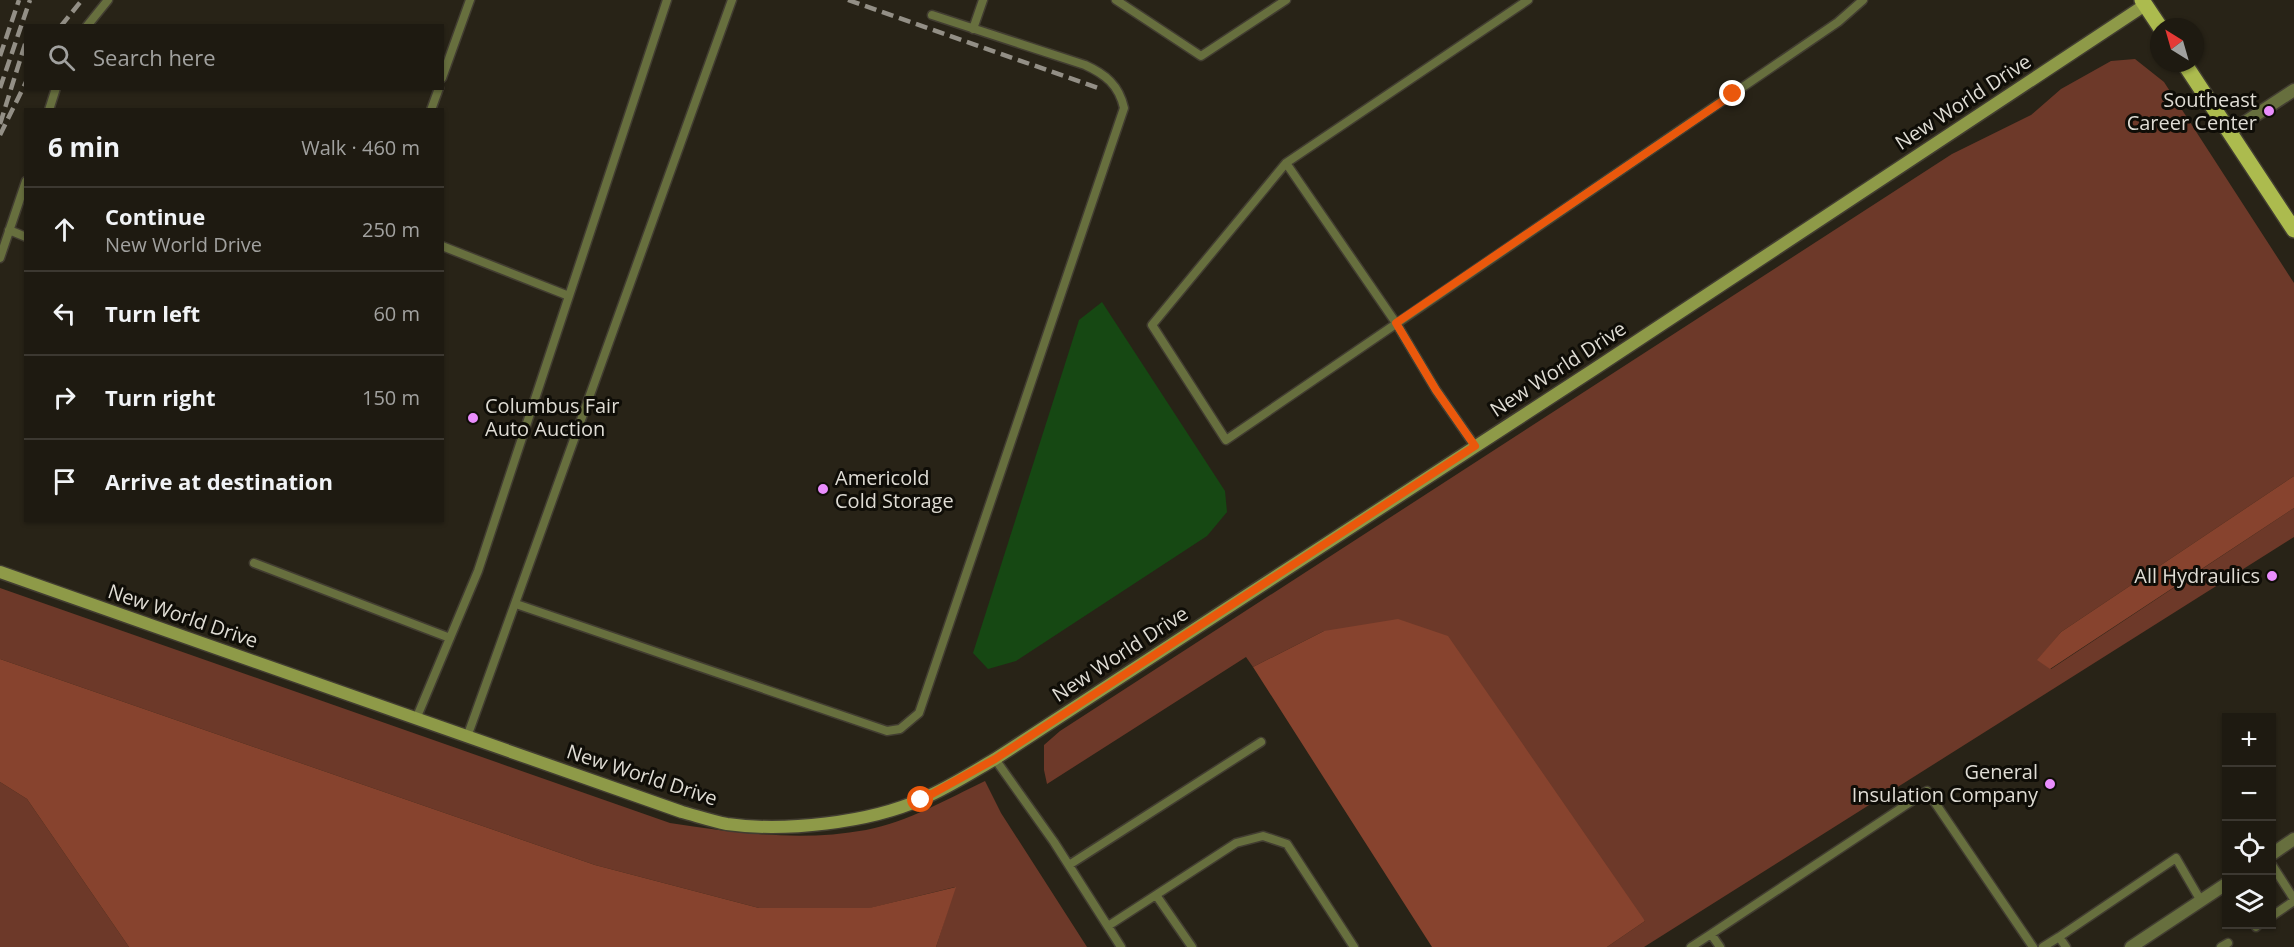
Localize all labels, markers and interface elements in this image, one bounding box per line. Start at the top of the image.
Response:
north arrow [2150,18,2204,72]
search box [24,24,444,90]
icon: search [45,41,78,74]
text: Search here [93,42,216,72]
street label: New World Drive [1890,47,2036,156]
route end [1719,80,1745,106]
place label: Southeast Career Center [2127,86,2257,136]
marker: Southeast Career Center [2262,104,2276,118]
text: 6 min [48,129,120,165]
text: Walk · 460 m [301,134,420,161]
text: Continue [105,201,205,231]
icon: ahead [48,213,81,246]
text: 250 m [362,216,420,243]
text: New World Drive [105,231,262,258]
icon: left [48,297,81,330]
text: Turn left [105,298,200,328]
text: 60 m [373,300,420,327]
street label: New World Drive [1485,314,1631,423]
icon: right [48,381,81,414]
text: Turn right [105,382,216,412]
text: 150 m [362,384,420,411]
place label: Columbus Fair Auto Auction [485,392,619,442]
marker: Columbus Fair Auto Auction [466,411,480,425]
place label: Americold Cold Storage [835,464,954,514]
icon: arrive [48,465,81,498]
text: Arrive at destination [105,466,333,496]
marker: Americold Cold Storage [816,482,830,496]
place label: All Hydraulics [2134,562,2260,589]
marker: All Hydraulics [2265,569,2279,583]
street label: New World Drive [105,577,262,654]
street label: New World Drive [1047,599,1193,708]
map controls [2222,713,2276,929]
button: + [2222,713,2276,767]
street label: New World Drive [563,737,721,812]
place label: General Insulation Company [1852,758,2039,808]
button: − [2222,767,2276,821]
marker: General Insulation Company [2043,777,2057,791]
route start [907,786,933,812]
button: locate [2222,821,2276,875]
button: layers [2222,875,2276,929]

